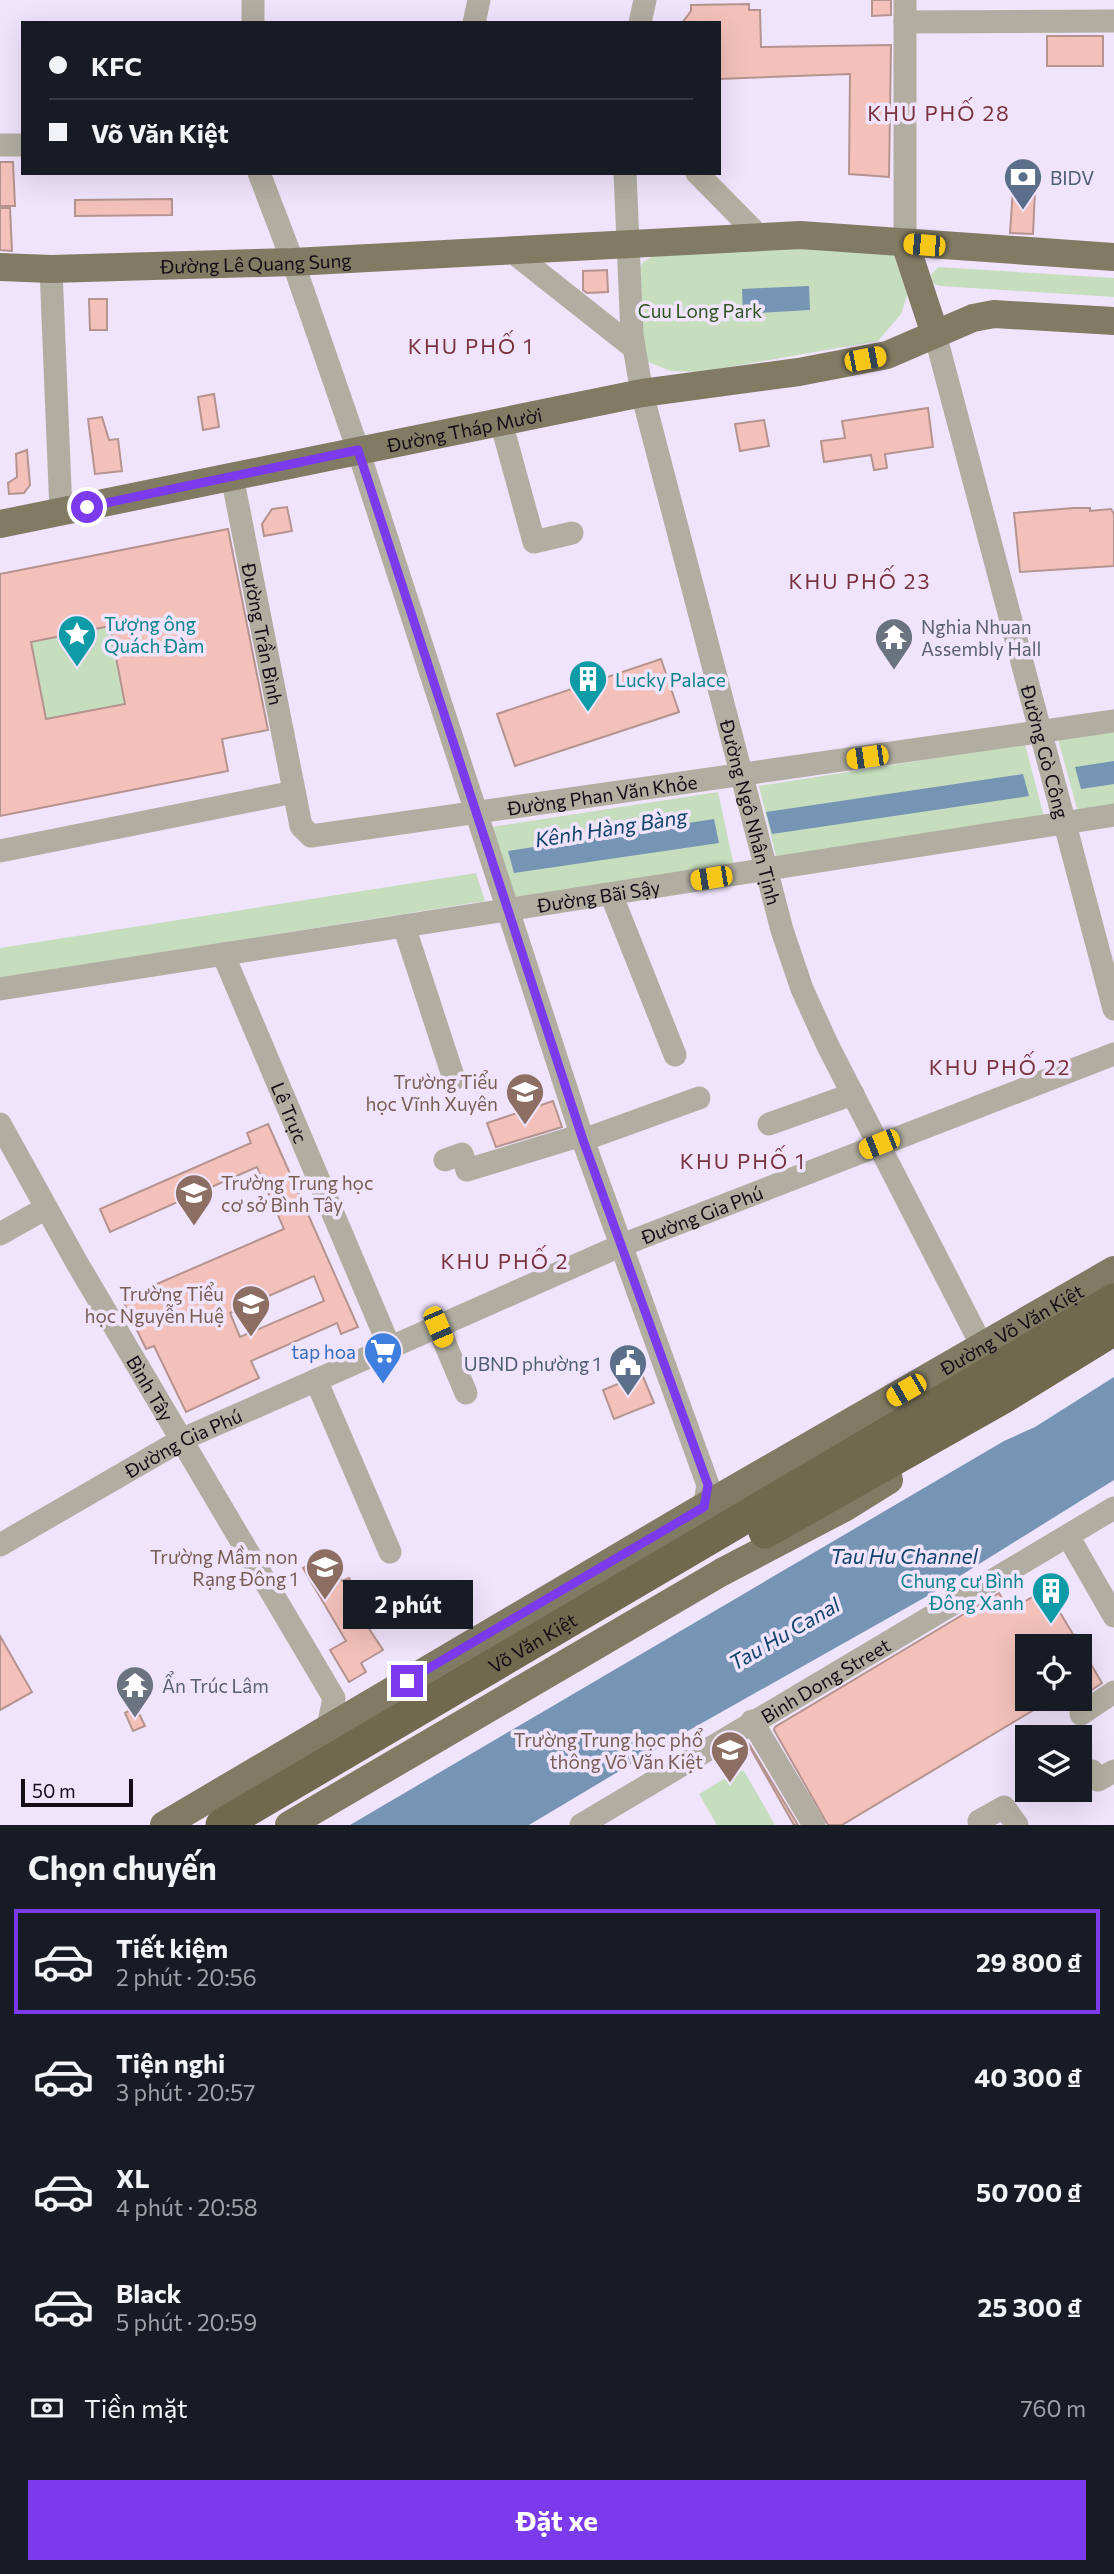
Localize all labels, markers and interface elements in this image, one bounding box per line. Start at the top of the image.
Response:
text: KFC [91,50,142,81]
district label: KHU PHỐ 28 [867,97,1011,125]
text: Võ Văn Kiệt [91,117,229,148]
bank icon: BIDV [1002,156,1044,211]
place label: BIDV [1050,166,1094,189]
car [903,233,946,257]
street label: Đường Lê Quang Sung [159,247,352,277]
park label: Cuu Long Park [638,299,762,322]
district label: KHU PHỐ 1 [408,330,534,358]
car [843,345,888,373]
street label: Đường Tháp Mười [384,402,544,456]
route start [71,491,103,523]
street label: Đường Trần Bình [238,560,288,707]
district label: KHU PHỐ 23 [789,565,931,593]
place label: Tượng ông Quách Đàm [104,612,204,657]
place icon: Tượng ông Quách Đàm [56,613,98,668]
place label: Nghia Nhuan Assembly Hall [921,615,1041,660]
temple icon: Nghia Nhuan Assembly Hall [873,616,915,671]
building icon: Lucky Palace [567,658,609,713]
place label: Lucky Palace [615,668,726,691]
street label: Đường Gò Công [1017,681,1074,821]
street label: Đường Ngô Nhân Tịnh [716,716,786,907]
car [845,744,890,770]
street label: Đường Phan Văn Khỏe [505,769,699,819]
water label: Kênh Hàng Bàng [533,802,691,851]
car [689,864,734,892]
street label: Đường Bãi Sậy [535,875,662,917]
district label: KHU PHỐ 22 [929,1051,1071,1079]
place label: Trường Tiểu học Vĩnh Xuyên [365,1070,498,1115]
school or university icon: Trường Tiểu học Vĩnh Xuyên [504,1071,546,1126]
street label: Lê Trực [267,1078,313,1146]
car [856,1126,903,1162]
district label: KHU PHỐ 1 [680,1145,806,1173]
place label: Trường Trung học cơ sở Bình Tây [221,1171,373,1216]
school or university icon: Trường Trung học cơ sở Bình Tây [173,1172,215,1227]
street label: Đường Gia Phú [637,1180,766,1248]
district label: KHU PHỐ 2 [441,1245,569,1273]
street label: Đường Võ Văn Kiệt [935,1279,1087,1380]
place label: Trường Tiểu học Nguyễn Huệ [85,1282,224,1327]
school or university icon: Trường Tiểu học Nguyễn Huệ [230,1283,272,1338]
car [421,1304,456,1350]
supermarket icon: tap hoa [362,1330,404,1385]
place label: tap hoa [291,1340,356,1363]
public building icon: UBND phường 1 [607,1342,649,1397]
street label: Bình Tây [122,1351,179,1425]
place label: UBND phường 1 [464,1352,601,1375]
car [883,1370,930,1410]
street label: Đường Gia Phú [119,1403,245,1482]
water label: Tau Hu Channel [830,1543,979,1568]
place label: Trường Mầm non Rạng Đông 1 [150,1545,298,1590]
school or university icon: Trường Mầm non Rạng Đông 1 [304,1546,346,1601]
place label: Chung cư Bình Đông Xanh [901,1569,1024,1614]
building icon: Chung cư Bình Đông Xanh [1030,1570,1072,1625]
callout: 2 phút [342,1580,472,1628]
text: 2 phút [374,1590,442,1618]
water label: Tau Hu Canal [724,1591,844,1675]
street label: Võ Văn Kiệt [484,1607,581,1677]
street label: Binh Dong Street [756,1632,894,1727]
map controls [1015,1634,1092,1802]
button: locate [1015,1634,1092,1711]
temple icon: Ẩn Trúc Lâm [114,1664,156,1719]
route end [391,1665,423,1697]
place label: Ẩn Trúc Lâm [162,1671,269,1697]
button: layers [1015,1725,1092,1802]
place label: Trường Trung học phổ thông Võ Văn Kiệt [514,1728,703,1773]
school or university icon: Trường Trung học phổ thông Võ Văn Kiệt [709,1729,751,1784]
scale bar [21,1776,133,1808]
text: 50 m [32,1779,76,1802]
text: Chọn chuyến [28,1847,217,1887]
icon: car [32,1930,95,1993]
text: Tiết kiệm [116,1932,228,1963]
text: 29 800 ₫ [976,1946,1082,1977]
text: 2 phút · 20:56 [116,1963,257,1991]
icon: car [32,2045,95,2108]
text: Tiện nghi [116,2047,225,2078]
text: 40 300 ₫ [974,2061,1082,2092]
text: 3 phút · 20:57 [116,2078,255,2106]
icon: car [32,2160,95,2223]
text: XL [116,2162,150,2193]
text: 50 700 ₫ [976,2176,1082,2207]
text: 4 phút · 20:58 [116,2193,258,2221]
icon: car [32,2275,95,2338]
text: Black [116,2277,182,2308]
text: 25 300 ₫ [978,2291,1082,2322]
text: 5 phút · 20:59 [116,2308,257,2336]
icon: cash [28,2389,66,2427]
text: Tiền mặt [84,2392,188,2423]
text: 760 m [1020,2394,1086,2422]
button: Đặt xe [28,2480,1086,2560]

